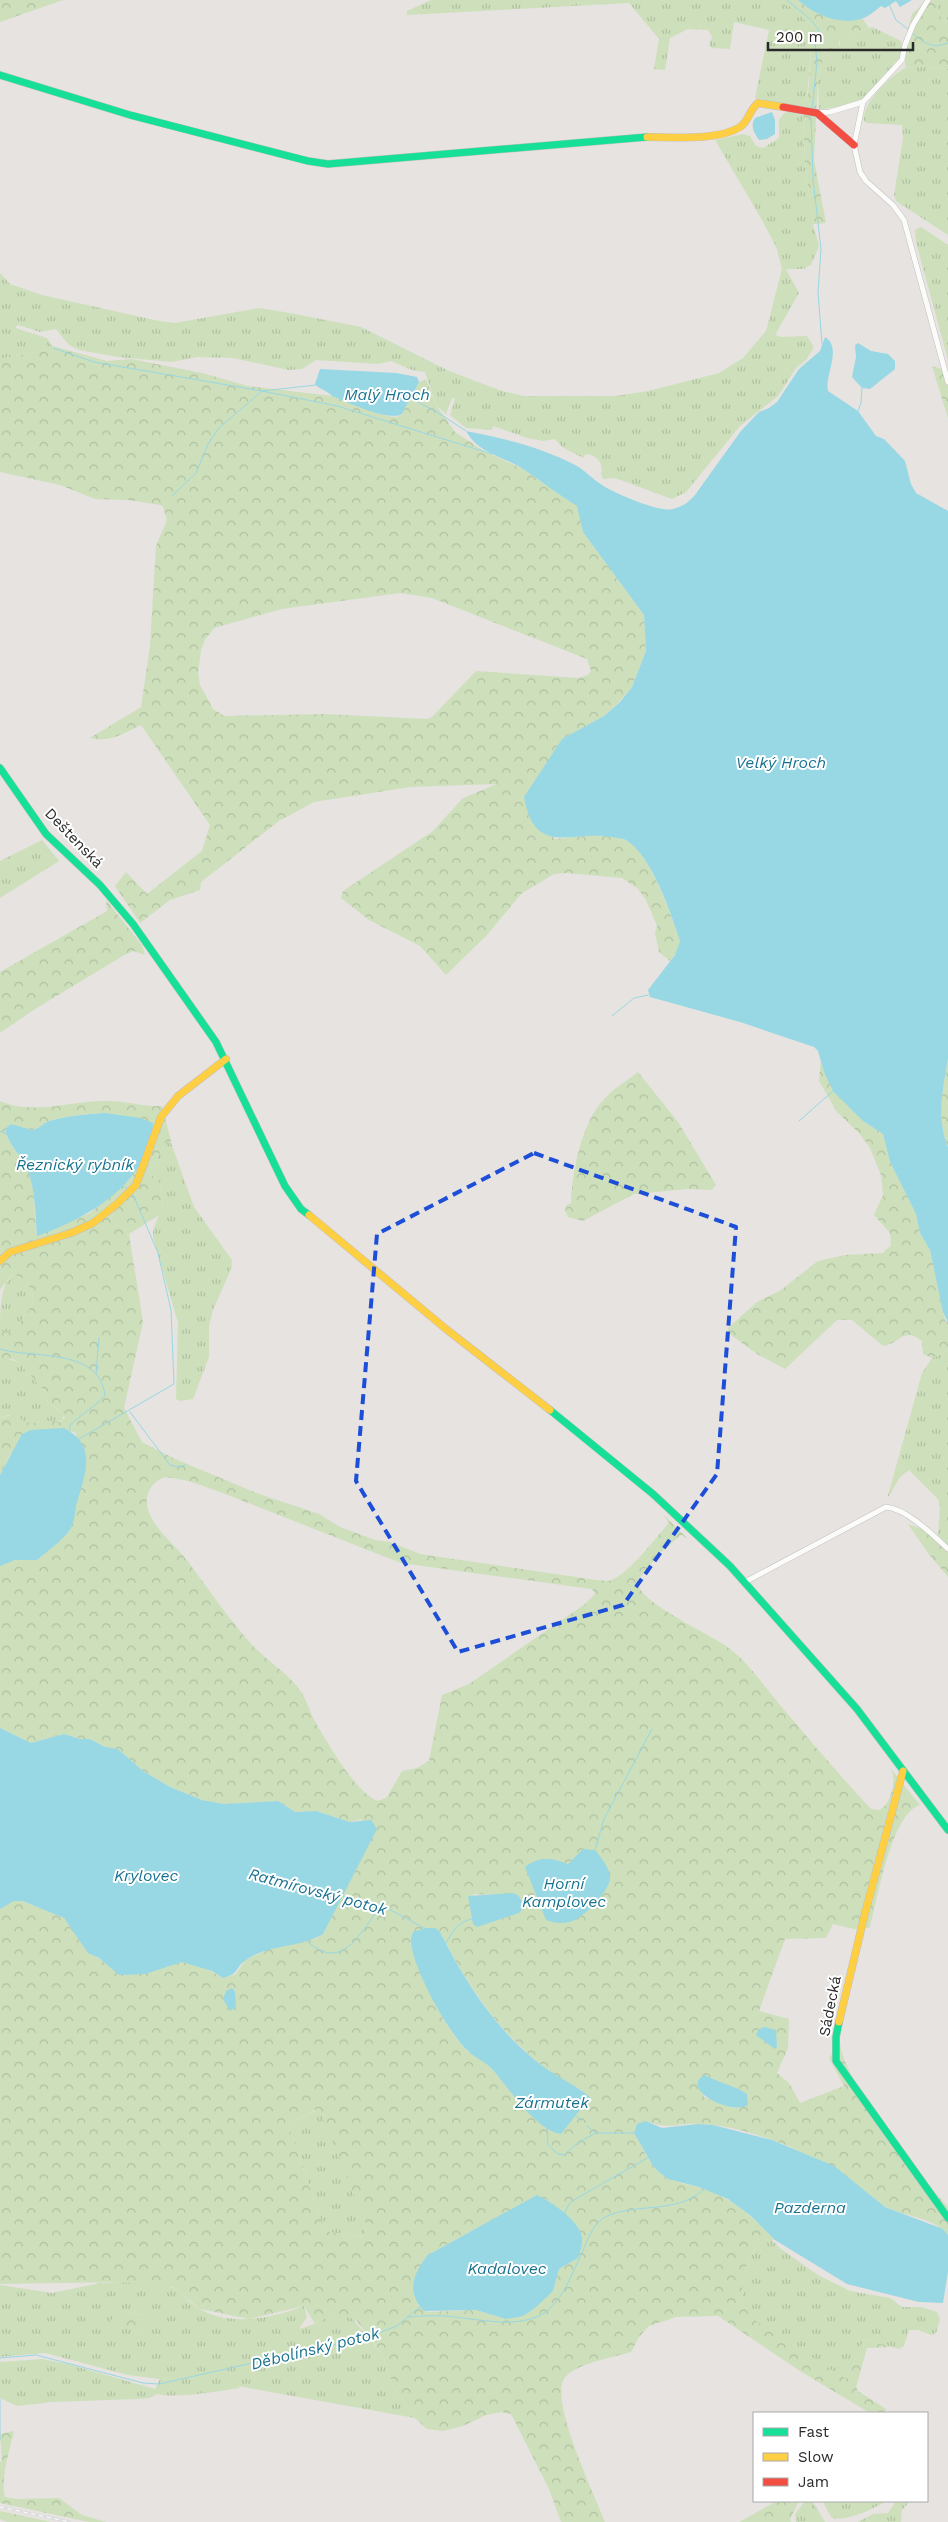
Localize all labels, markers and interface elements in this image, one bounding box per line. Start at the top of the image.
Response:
scale bar [768,20,913,52]
text: 200 m [776,28,823,46]
water label: Malý Hroch [344,385,430,404]
water label: Velký Hroch [736,753,826,772]
street label: Deštenská [41,804,107,872]
water label: Řeznický rybník [16,1155,135,1174]
water label: Ratmírovský potok [247,1864,390,1919]
water label: Krylovec [114,1866,179,1885]
water label: Horní Kamplovec [522,1874,606,1911]
street label: Sádecká [815,1974,845,2038]
water label: Zármutek [514,2093,590,2112]
water label: Pazderna [774,2198,846,2217]
water label: Kadalovec [468,2259,547,2278]
water label: Děbolínský potok [249,2323,383,2374]
legend [753,2412,928,2502]
text: Fast [798,2423,830,2441]
text: Slow [798,2448,834,2466]
text: Jam [798,2473,829,2491]

